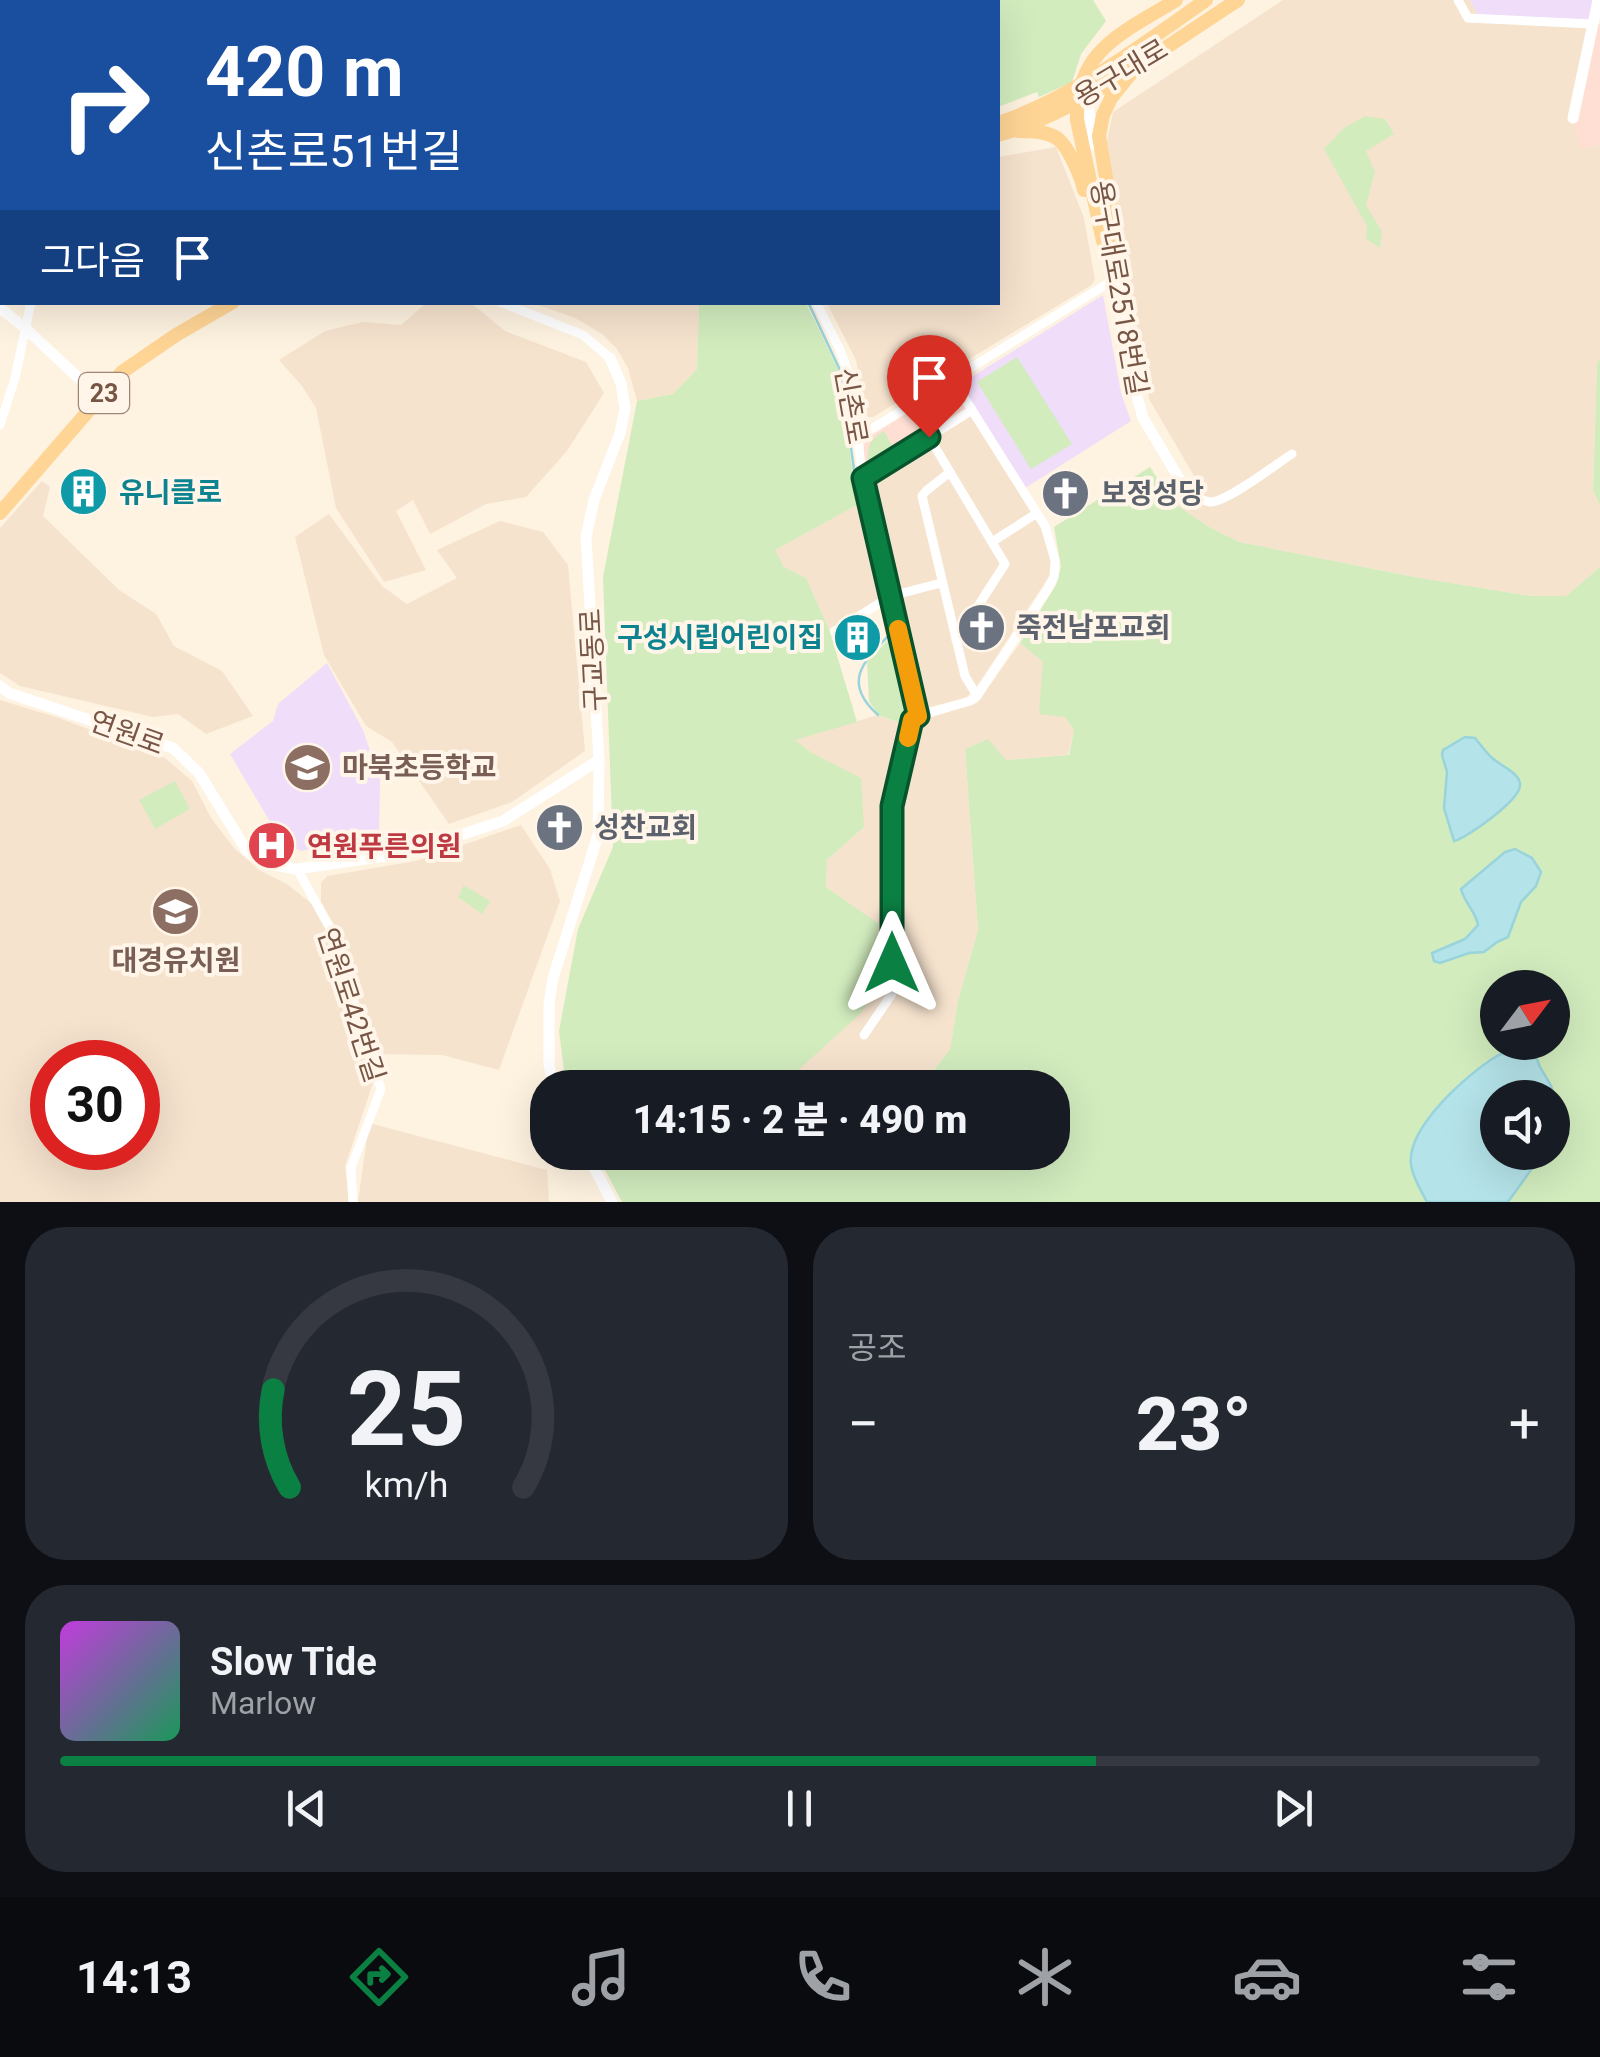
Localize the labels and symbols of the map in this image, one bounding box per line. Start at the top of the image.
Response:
street label: 용구대로 [1068,32,1174,114]
street label: 용구대로2518번길 [1084,178,1154,398]
pin [887,335,972,438]
street label: 신촌로 [828,365,874,447]
road number: 23 [79,373,129,413]
building icon: 유니클로 [58,466,110,518]
church icon: 보정성당 [1040,467,1092,519]
place label: 유니클로 [119,476,222,509]
place label: 보정성당 [1101,477,1204,510]
church icon: 죽전남포교회 [955,601,1007,653]
street label: 구교동로 [574,608,612,712]
building icon: 구성시립어린이집 [832,611,884,663]
place label: 죽전남포교회 [1016,611,1171,644]
place label: 구성시립어린이집 [617,621,823,654]
street label: 연원로 [85,704,169,762]
school or university icon: 마북초등학교 [281,741,333,793]
place label: 마북초등학교 [342,751,497,784]
church icon: 성찬교회 [533,801,585,853]
place label: 성찬교회 [594,811,697,844]
hospital icon: 연원푸른의원 [246,820,298,872]
place label: 연원푸른의원 [307,830,462,863]
school or university icon: 대경유치원 [150,886,202,938]
position arrow [840,911,944,1015]
street label: 연원로42번길 [311,924,391,1086]
place label: 대경유치원 [112,944,240,977]
north arrow [1480,970,1570,1060]
speed limit sign: 30 [30,1040,160,1170]

